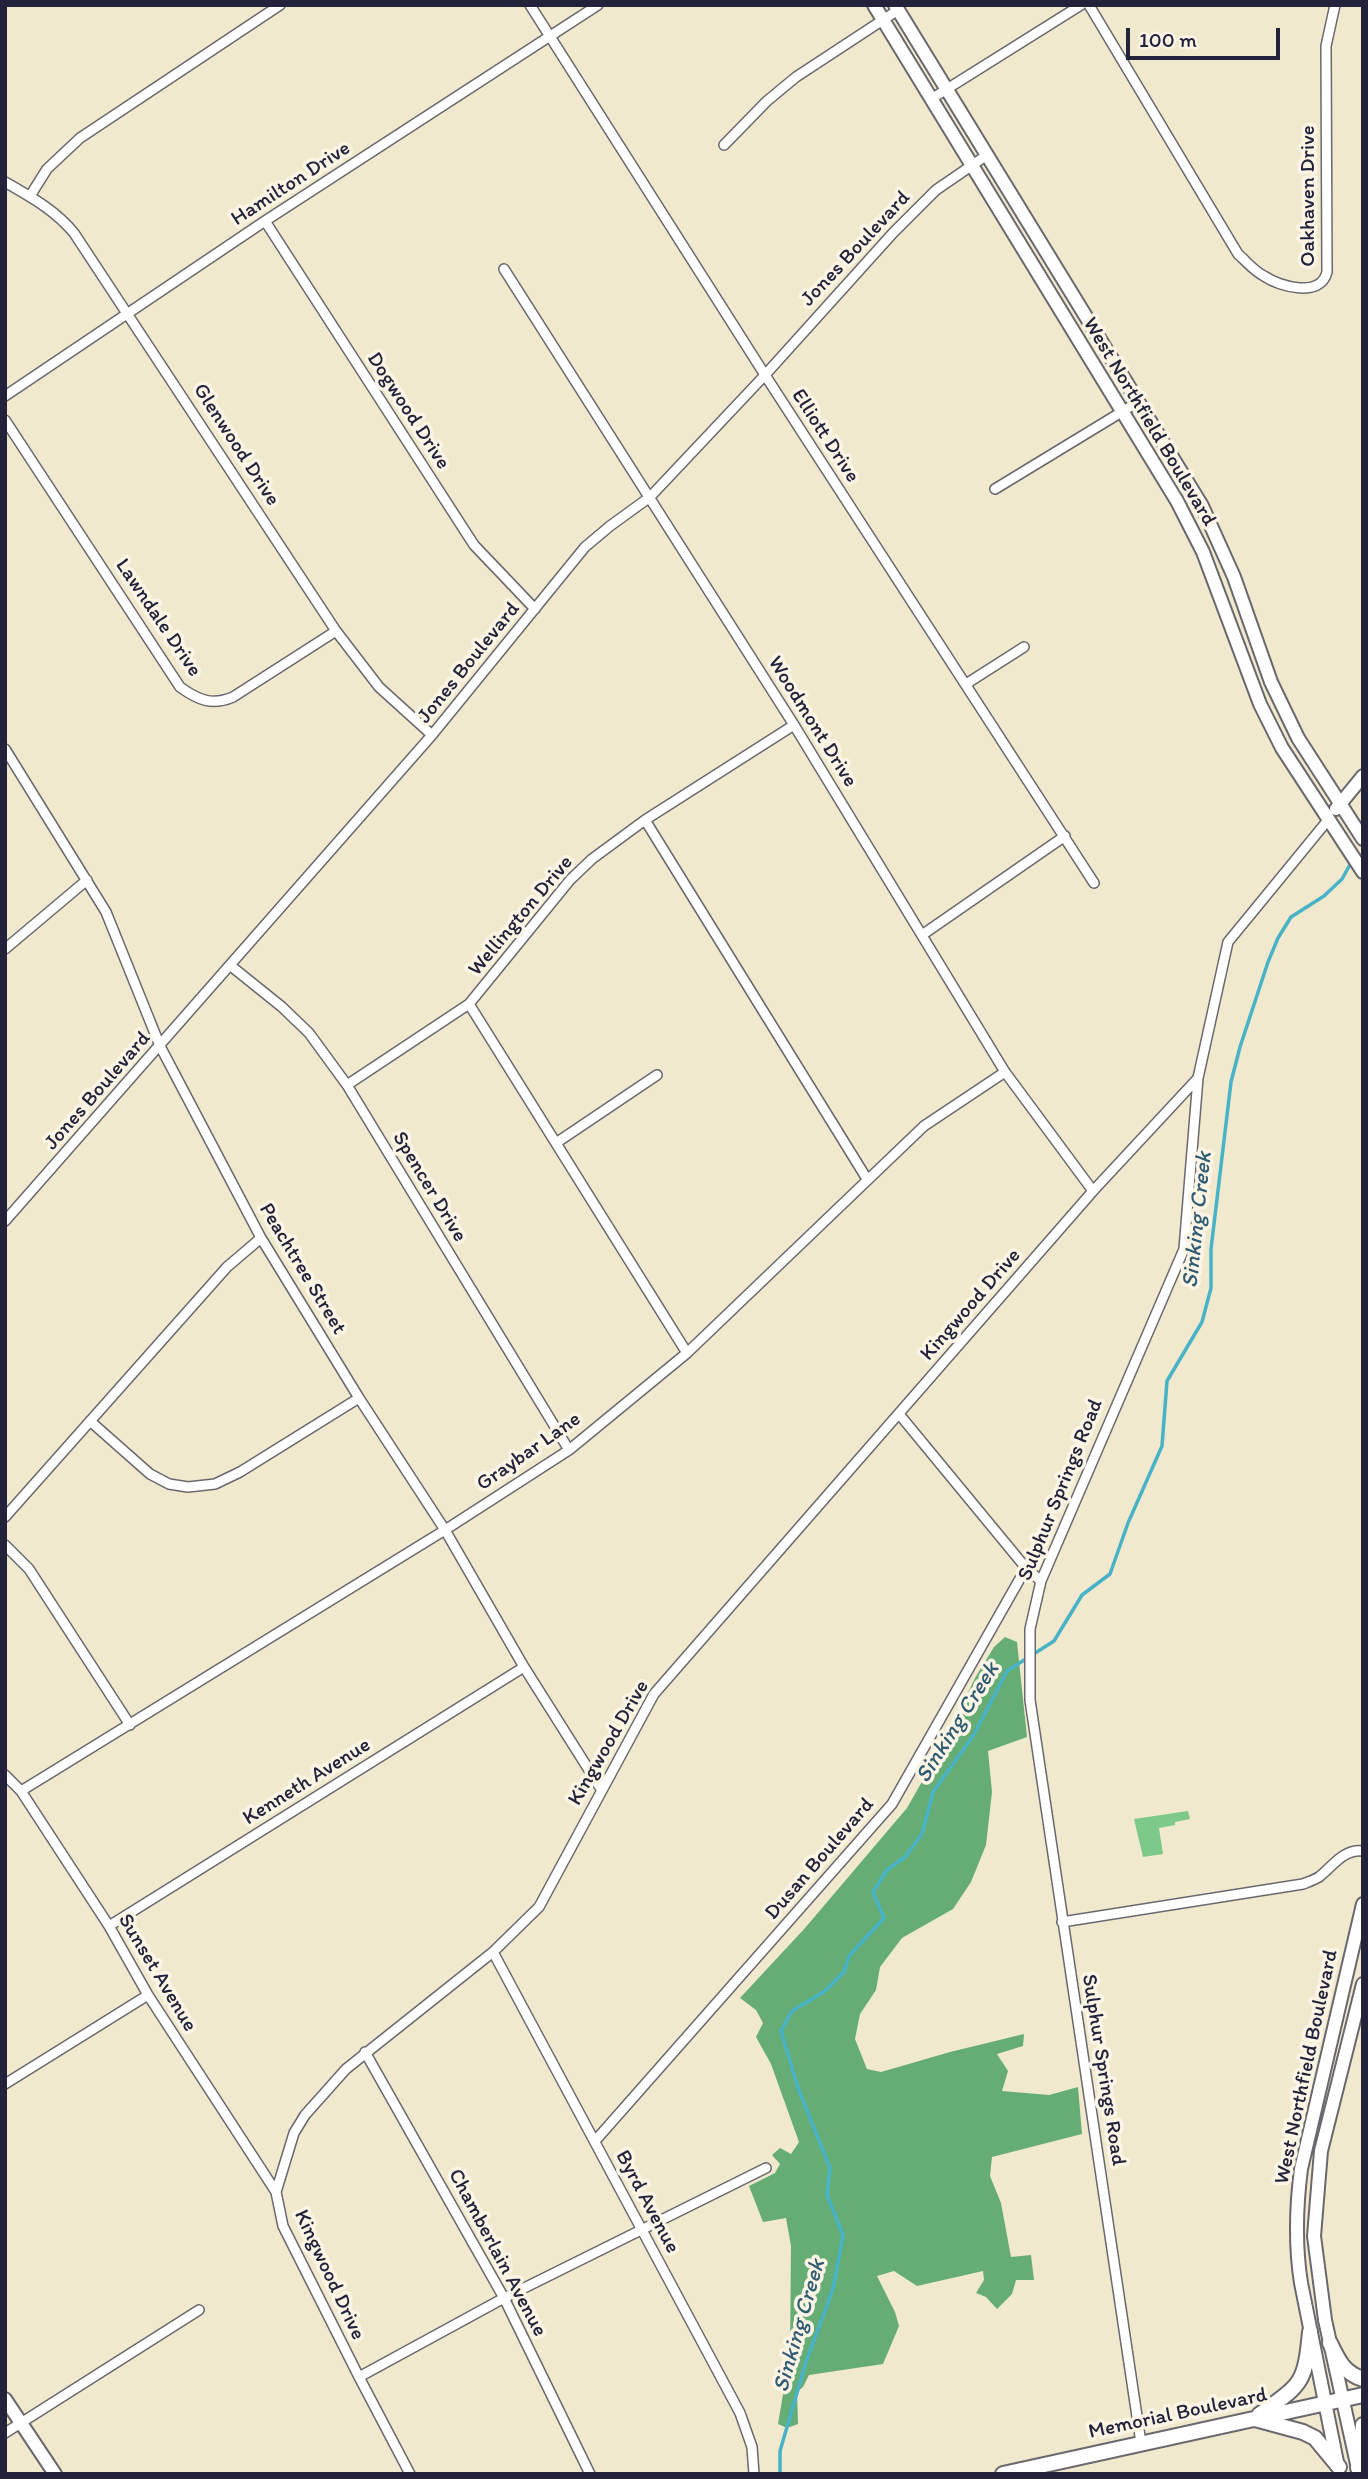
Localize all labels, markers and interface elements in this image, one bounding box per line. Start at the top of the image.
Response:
scale bar [1130,14,1284,58]
text: 100 m [1139,27,1197,52]
street label: Oakhaven Drive [1296,125,1322,267]
street label: Hamilton Drive [227,136,355,232]
street label: Jones Boulevard [796,186,916,312]
street label: West Northfield Boulevard [1077,313,1221,531]
street label: Dogwood Drive [361,348,455,474]
street label: Glenwood Drive [187,379,285,511]
street label: Elliott Drive [785,384,865,488]
street label: Lawndale Drive [109,554,207,682]
street label: Jones Boulevard [412,597,526,729]
street label: Woodmont Drive [762,652,862,792]
street label: Wellington Drive [463,851,579,981]
street label: Jones Boulevard [40,1027,156,1155]
street label: Spencer Drive [386,1127,472,1247]
water label: Sinking Creek [1177,1151,1219,1289]
street label: Peachtree Street [253,1199,351,1339]
street label: Kingwood Drive [915,1244,1027,1366]
street label: Sulphur Springs Road [1013,1396,1109,1584]
street label: Graybar Lane [472,1407,586,1497]
water label: Sinking Creek [910,1658,1006,1788]
street label: Kingwood Drive [563,1676,655,1810]
street label: Kenneth Avenue [238,1733,376,1831]
street label: Dusan Boulevard [760,1793,880,1925]
street label: Sunset Avenue [112,1910,202,2036]
street label: West Northfield Boulevard [1270,1947,1344,2187]
street label: Sulphur Springs Road [1075,1972,1131,2168]
street label: Byrd Avenue [609,2146,685,2258]
street label: Chamberlain Avenue [442,2165,552,2341]
street label: Kingwood Drive [288,2206,370,2344]
water label: Sinking Creek [768,2256,832,2396]
street label: Memorial Boulevard [1086,2383,1270,2445]

